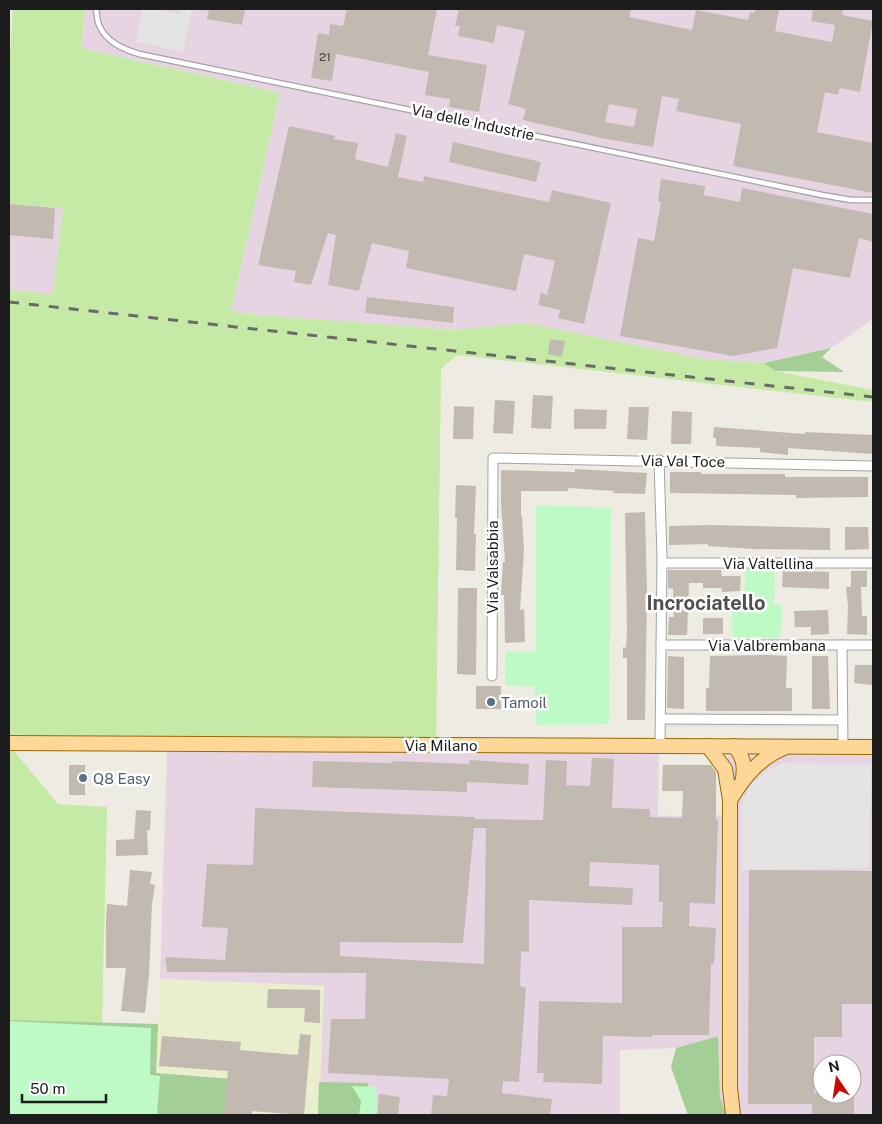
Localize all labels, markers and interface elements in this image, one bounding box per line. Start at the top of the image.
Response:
house number: 21 [319,50,331,64]
street label: Via delle Industrie [410,101,536,143]
street label: Via Val Toce [641,452,725,470]
street label: Via Valsabbia [484,520,501,614]
street label: Via Valtellina [723,555,813,572]
district label: Incrociatello [646,591,766,615]
street label: Via Valbrembana [708,637,826,654]
place label: Tamoil [501,694,547,711]
marker: Tamoil [485,696,497,708]
street label: Via Milano [405,737,477,754]
place label: Q8 Easy [93,770,151,787]
marker: Q8 Easy [77,772,89,784]
north arrow [812,1054,862,1104]
text: N [827,1057,841,1075]
scale bar [22,1072,106,1104]
text: 50 m [30,1080,65,1097]

